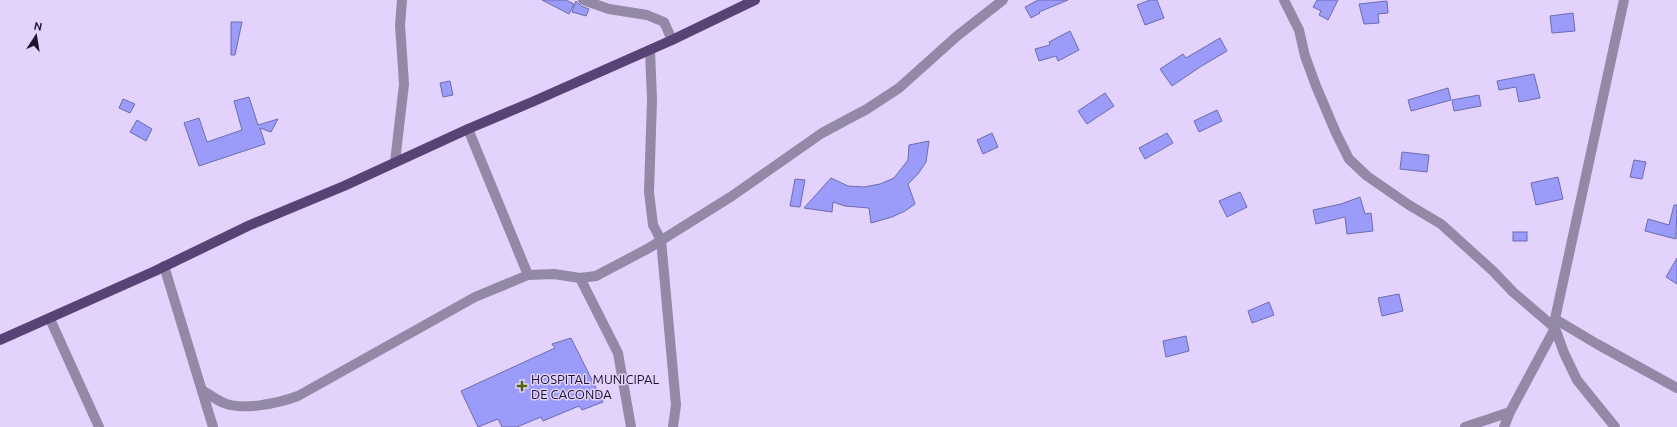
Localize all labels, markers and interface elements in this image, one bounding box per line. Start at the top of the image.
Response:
north arrow [16,16,56,56]
text: N [33,19,43,33]
place label: HOSPITAL MUNICIPAL DE CACONDA [531,372,659,401]
marker: HOSPITAL MUNICIPAL DE CACONDA [516,380,528,392]

